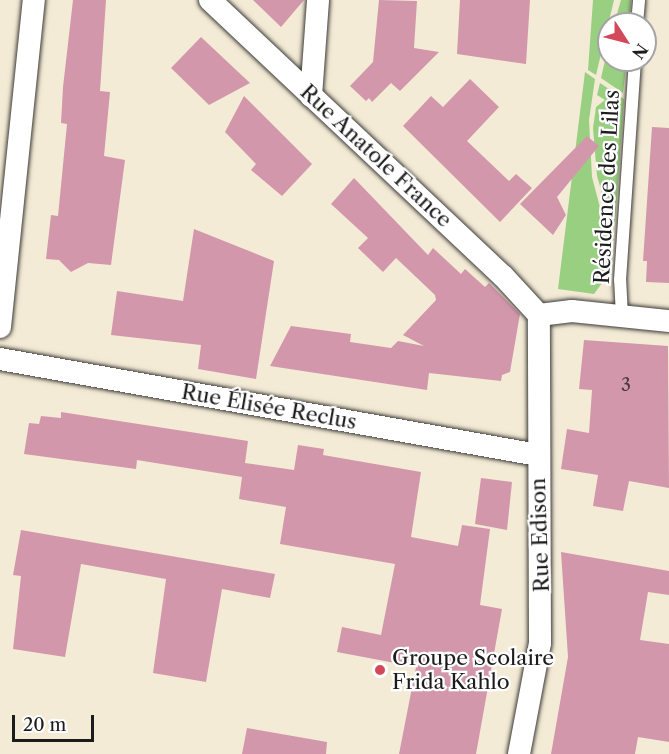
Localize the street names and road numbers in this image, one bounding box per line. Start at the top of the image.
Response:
street label: Rue Anatole France [295,79,457,233]
street label: Résidence des Lilas [589,89,625,285]
street label: Rue Élisée Reclus [179,379,359,435]
street label: Rue Edison [525,477,555,593]

